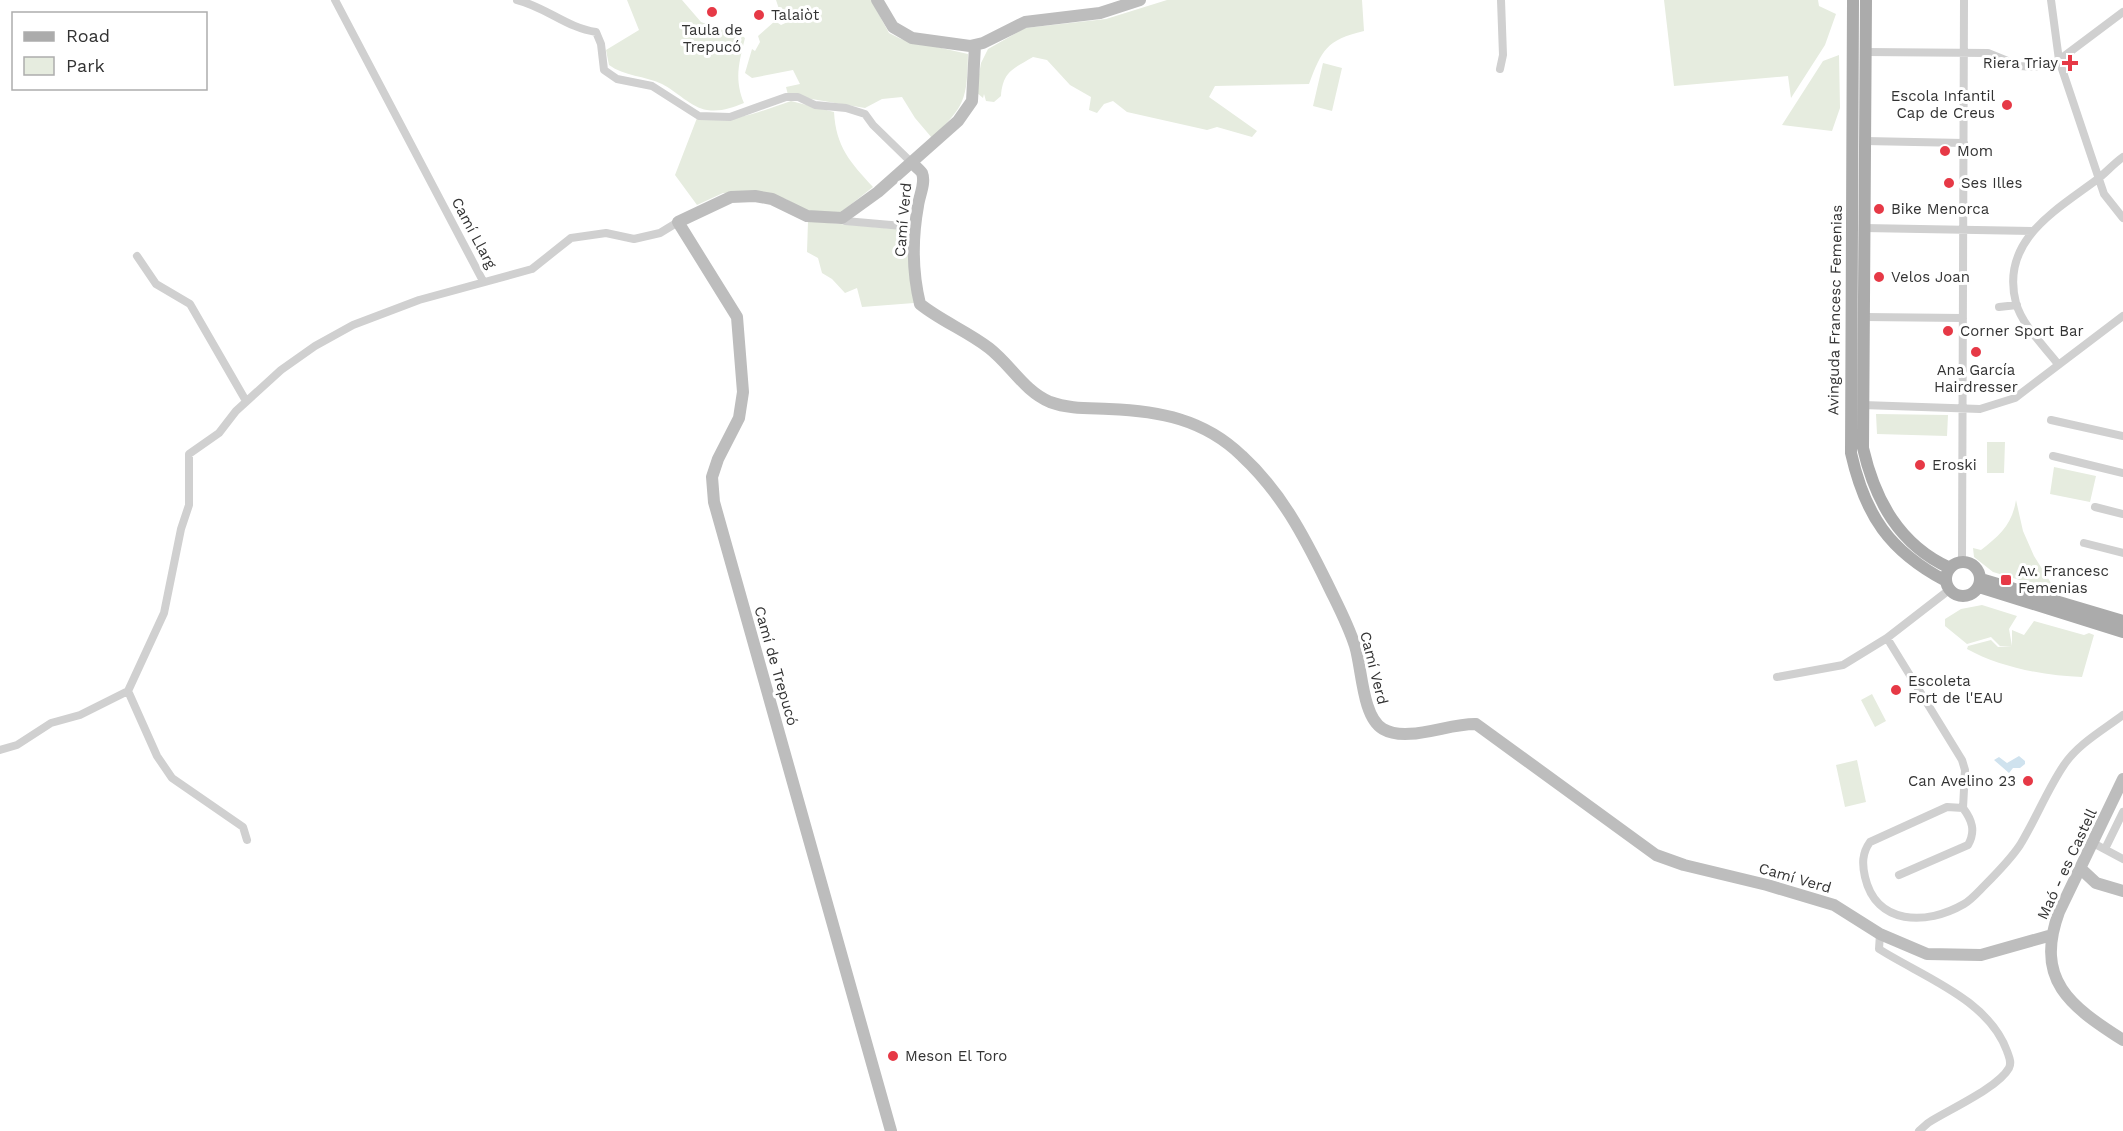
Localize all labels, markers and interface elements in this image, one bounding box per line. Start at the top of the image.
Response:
marker: Taula de Trepucó [705,5,719,19]
place label: Talaiòt [771,6,820,24]
marker: Talaiòt [752,8,766,22]
legend [12,12,207,90]
place label: Taula de Trepucó [681,21,743,56]
text: Road [66,25,110,46]
place label: Riera Triay [1983,54,2058,72]
text: Park [66,55,105,76]
marker: Riera Triay [2063,56,2077,70]
place label: Escola Infantil Cap de Creus [1891,87,1995,122]
marker: Escola Infantil Cap de Creus [2000,98,2014,112]
place label: Mom [1957,142,1993,160]
marker: Mom [1938,144,1952,158]
place label: Ses Illes [1961,174,2022,192]
marker: Ses Illes [1942,176,1956,190]
street label: Camí Verd [891,182,915,258]
street label: Camí Llarg [448,194,500,272]
place label: Bike Menorca [1891,200,1990,218]
marker: Bike Menorca [1872,202,1886,216]
street label: Avinguda Francesc Femenias [1824,204,1846,415]
place label: Velos Joan [1891,268,1970,286]
marker: Velos Joan [1872,270,1886,284]
place label: Corner Sport Bar [1960,322,2084,340]
marker: Corner Sport Bar [1941,324,1955,338]
marker: Ana García Hairdresser [1969,345,1983,359]
place label: Ana García Hairdresser [1934,361,2018,396]
place label: Eroski [1932,456,1977,474]
marker: Eroski [1913,458,1927,472]
place label: Av. Francesc Femenias [2018,562,2109,597]
marker: Av. Francesc Femenias [1999,573,2013,587]
street label: Camí de Trepucó [750,604,802,728]
street label: Camí Verd [1356,630,1392,706]
place label: Escoleta Fort de l'EAU [1908,672,2003,707]
marker: Escoleta Fort de l'EAU [1889,683,1903,697]
place label: Can Avelino 23 [1908,772,2016,790]
marker: Can Avelino 23 [2021,774,2035,788]
street label: Maó - es Castell [2033,805,2101,922]
street label: Camí Verd [1757,859,1833,897]
place label: Meson El Toro [905,1047,1007,1065]
marker: Meson El Toro [886,1049,900,1063]

